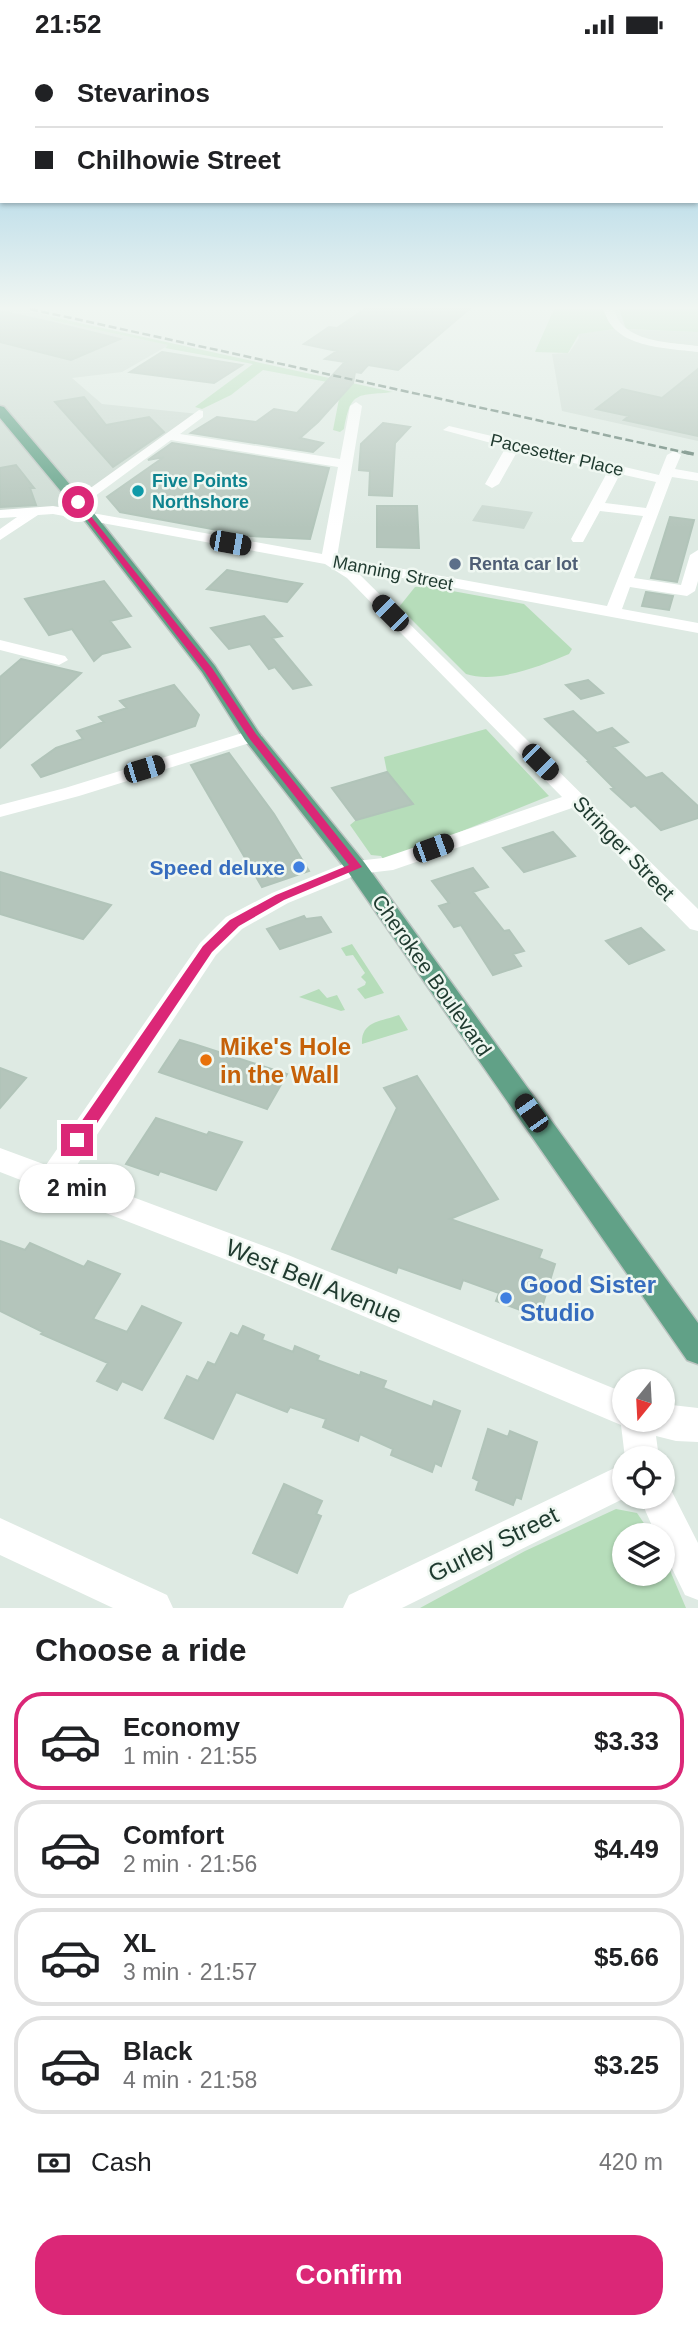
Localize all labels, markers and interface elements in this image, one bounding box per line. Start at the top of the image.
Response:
text: 21:52 [35,9,102,39]
text: Stevarinos [77,78,210,108]
text: Chilhowie Street [77,145,281,175]
street label: Pacesetter Place [488,430,626,480]
place label: Five Points Northshore [152,471,249,512]
marker: Five Points Northshore [130,483,146,499]
route start [62,486,94,518]
car [208,529,253,557]
street label: Manning Street [331,552,455,594]
place label: Renta car lot [469,554,578,574]
marker: Renta car lot [447,556,463,572]
car [368,591,413,635]
car [518,740,563,784]
car [121,753,168,785]
street label: Stringer Street [569,791,679,905]
car [410,831,457,865]
place label: Speed deluxe [150,856,285,879]
marker: Speed deluxe [291,859,307,875]
street label: Cherokee Boulevard [368,890,496,1060]
place label: Mike's Hole in the Wall [220,1033,351,1088]
marker: Mike's Hole in the Wall [198,1052,214,1068]
car [511,1090,552,1136]
route end [61,1124,93,1156]
callout: 2 min [19,1165,135,1213]
text: 2 min [47,1175,107,1201]
street label: West Bell Avenue [222,1233,406,1329]
place label: Good Sister Studio [520,1271,656,1326]
marker: Good Sister Studio [498,1290,514,1306]
north arrow [612,1369,676,1431]
map controls [612,1369,675,1586]
button: locate [612,1446,675,1509]
street label: Gurley Street [424,1501,563,1587]
button: layers [612,1523,675,1586]
text: Choose a ride [35,1632,247,1668]
icon: car [39,1710,102,1773]
text: Economy [123,1712,240,1742]
text: $3.33 [594,1726,659,1756]
text: 1 min · 21:55 [123,1743,257,1769]
icon: car [39,1818,102,1881]
text: Comfort [123,1820,224,1850]
text: $4.49 [594,1834,659,1864]
text: 2 min · 21:56 [123,1851,257,1877]
icon: car [39,1926,102,1989]
text: XL [123,1928,156,1958]
text: $5.66 [594,1942,659,1972]
text: 3 min · 21:57 [123,1959,257,1985]
icon: car [39,2034,102,2097]
text: Black [123,2036,192,2066]
text: $3.25 [594,2050,659,2080]
text: 4 min · 21:58 [123,2067,257,2093]
icon: cash [35,2144,73,2182]
text: Cash [91,2147,152,2177]
text: 420 m [599,2149,663,2175]
button: Confirm [35,2235,663,2315]

